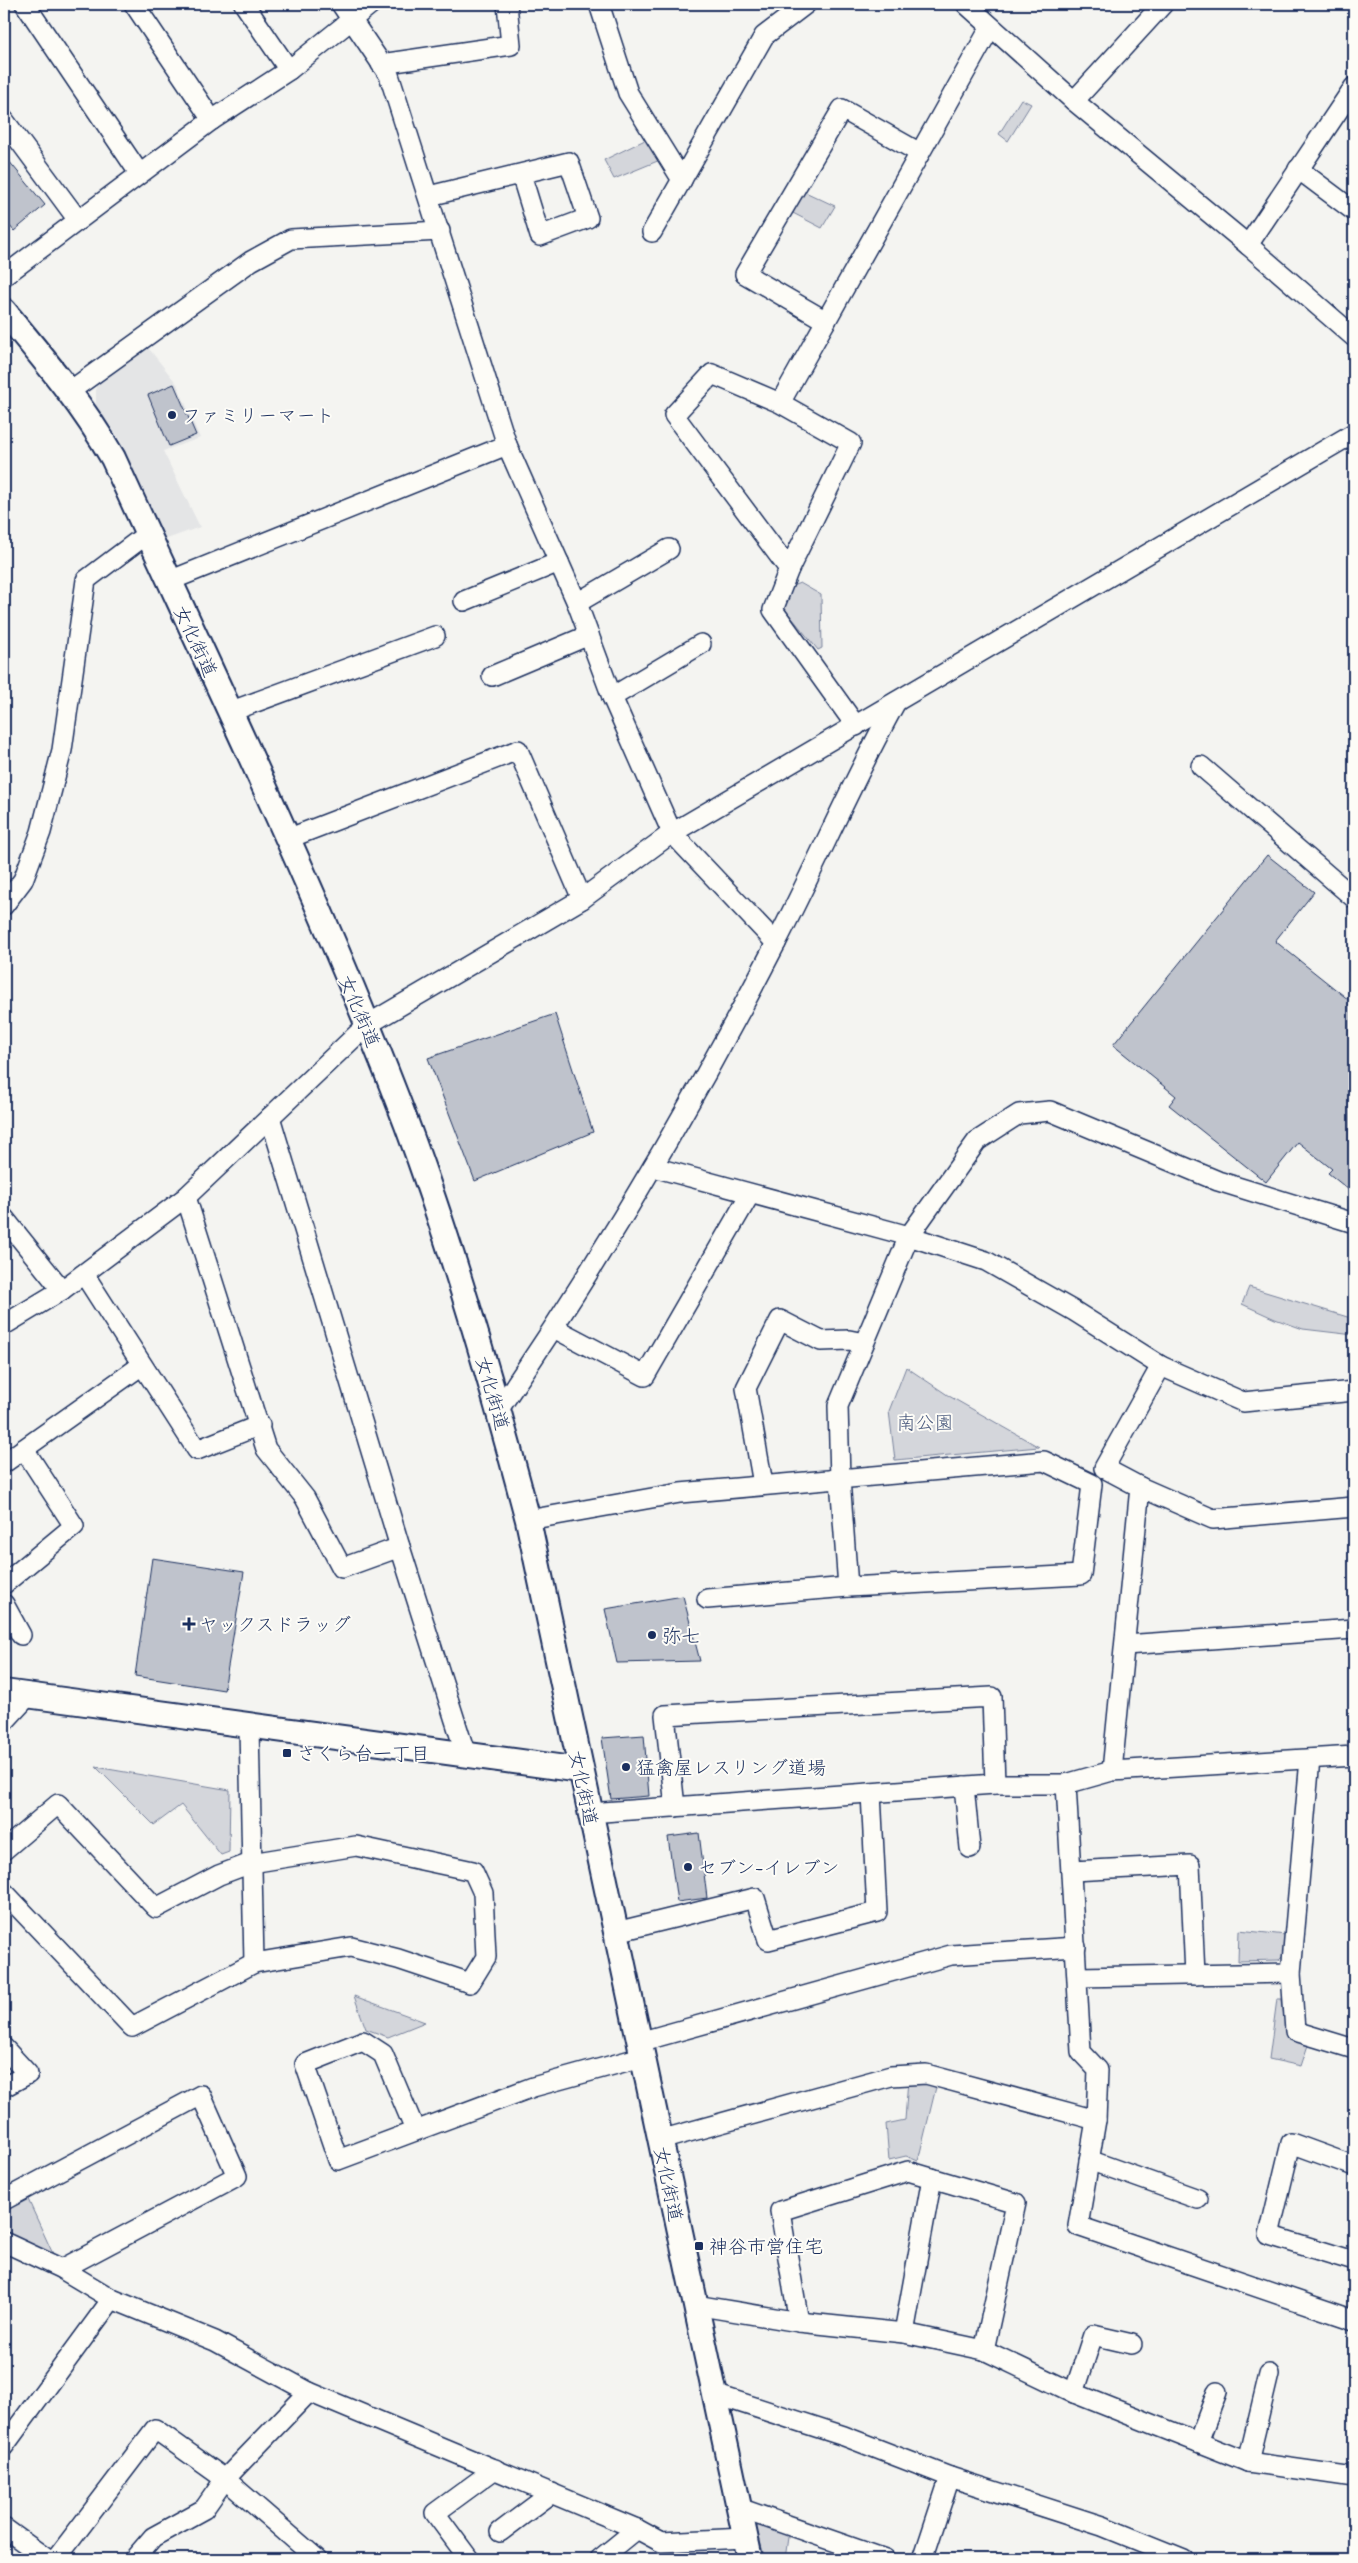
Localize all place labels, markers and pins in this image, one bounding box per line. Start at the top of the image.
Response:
place label: ファミリーマート [182,404,334,429]
marker: ファミリーマート [166,409,178,421]
place label: ヤックスドラッグ [199,1613,351,1638]
marker: ヤックスドラッグ [183,1618,195,1630]
place label: 弥七 [662,1624,700,1649]
marker: 弥七 [646,1629,658,1641]
place label: さくら台一丁目 [297,1742,430,1767]
marker: さくら台一丁目 [281,1747,293,1759]
place label: 猛禽屋レスリング道場 [636,1756,826,1781]
marker: 猛禽屋レスリング道場 [620,1761,632,1773]
place label: セブン-イレブン [698,1856,840,1881]
marker: セブン-イレブン [682,1861,694,1873]
place label: 神谷市営住宅 [709,2235,823,2260]
marker: 神谷市営住宅 [693,2240,705,2252]

